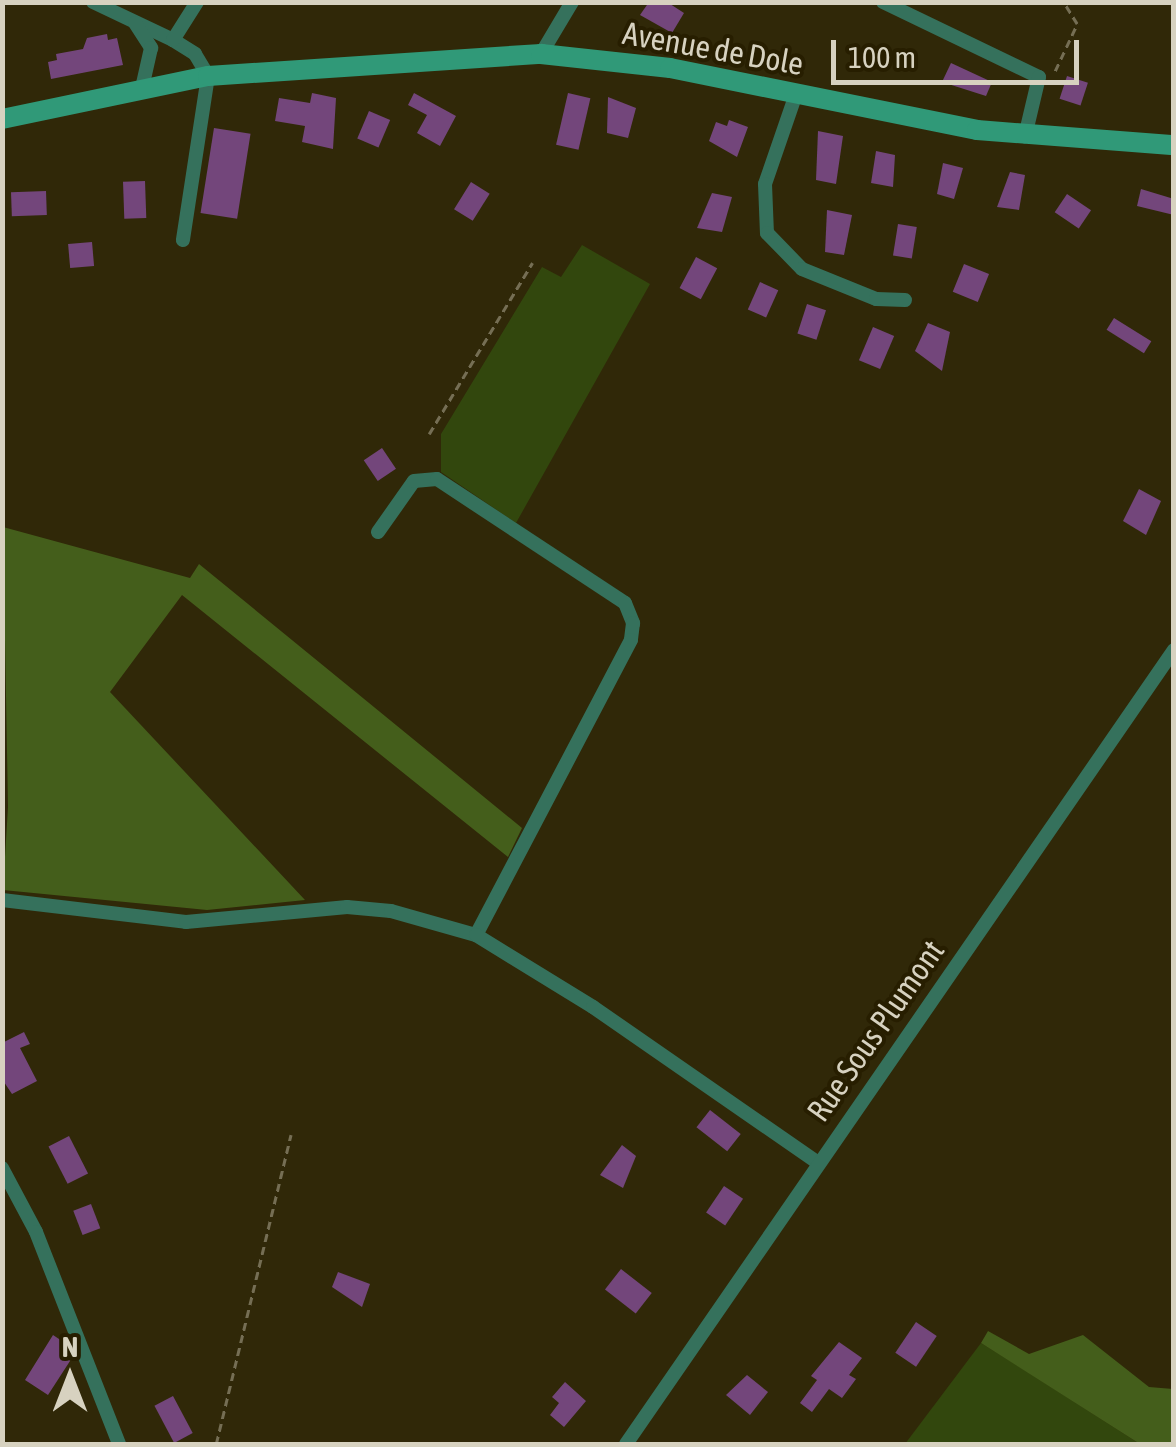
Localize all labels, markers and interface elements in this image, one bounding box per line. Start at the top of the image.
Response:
street label: Avenue de Dole [620,14,806,84]
scale bar [836,20,1084,82]
text: 100 m [848,40,916,74]
street label: Rue Sous Plumont [799,933,953,1129]
north arrow [20,1327,120,1427]
text: N [62,1331,78,1363]

